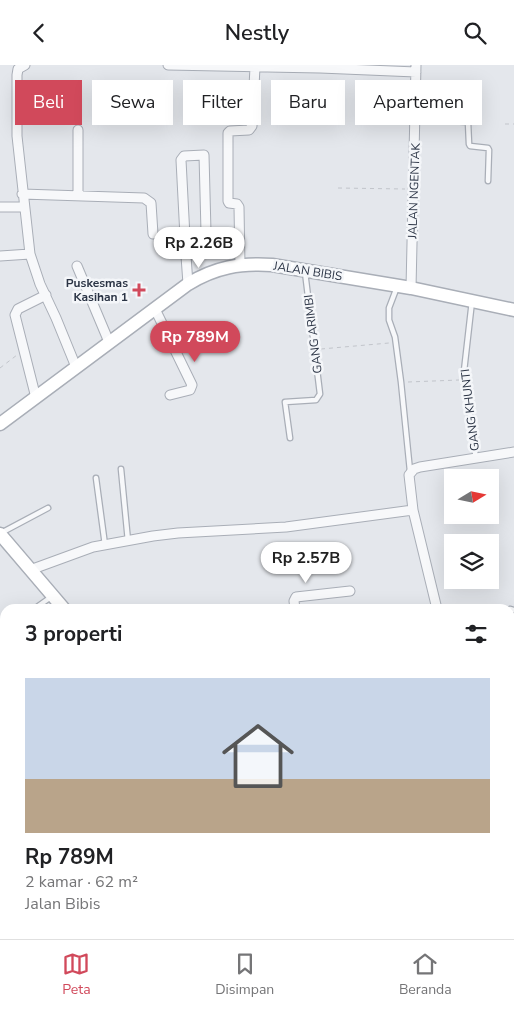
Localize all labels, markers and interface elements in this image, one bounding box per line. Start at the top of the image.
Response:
text: Nestly [225,18,289,48]
icon: back [25,19,53,47]
icon: search [461,19,489,47]
chip: Beli [15,80,82,125]
chip: Sewa [92,80,173,125]
chip: Filter [183,80,261,125]
chip: Baru [271,80,345,125]
chip: Apartemen [355,80,482,125]
street label: JALAN NGENTAK [404,142,424,240]
pin: Rp 2.26B [147,227,251,269]
text: Rp 2.26B [165,232,233,254]
street label: JALAN BIBIS [272,258,344,284]
place label: Puskesmas Kasihan 1 [66,275,128,305]
marker: Puskesmas Kasihan 1 [132,283,146,297]
street label: GANG ARIMBI [300,294,326,374]
pin: Rp 789M [149,321,241,363]
text: Rp 789M [161,326,229,348]
street label: GANG KHUNTI [457,368,483,452]
north arrow [444,469,499,524]
map controls [444,469,499,589]
button: layers [444,534,499,589]
pin: Rp 2.57B [254,541,358,584]
text: Rp 2.57B [272,547,340,569]
text: 3 properti [25,620,122,648]
icon: filters [462,620,490,648]
icon: home [213,711,303,801]
text: Rp 789M [25,843,114,871]
text: 2 kamar · 62 m² [25,871,138,893]
text: Jalan Bibis [25,893,100,915]
tab: Peta [62,950,91,999]
tab: Disimpan [215,950,274,999]
tab: Beranda [399,950,452,999]

